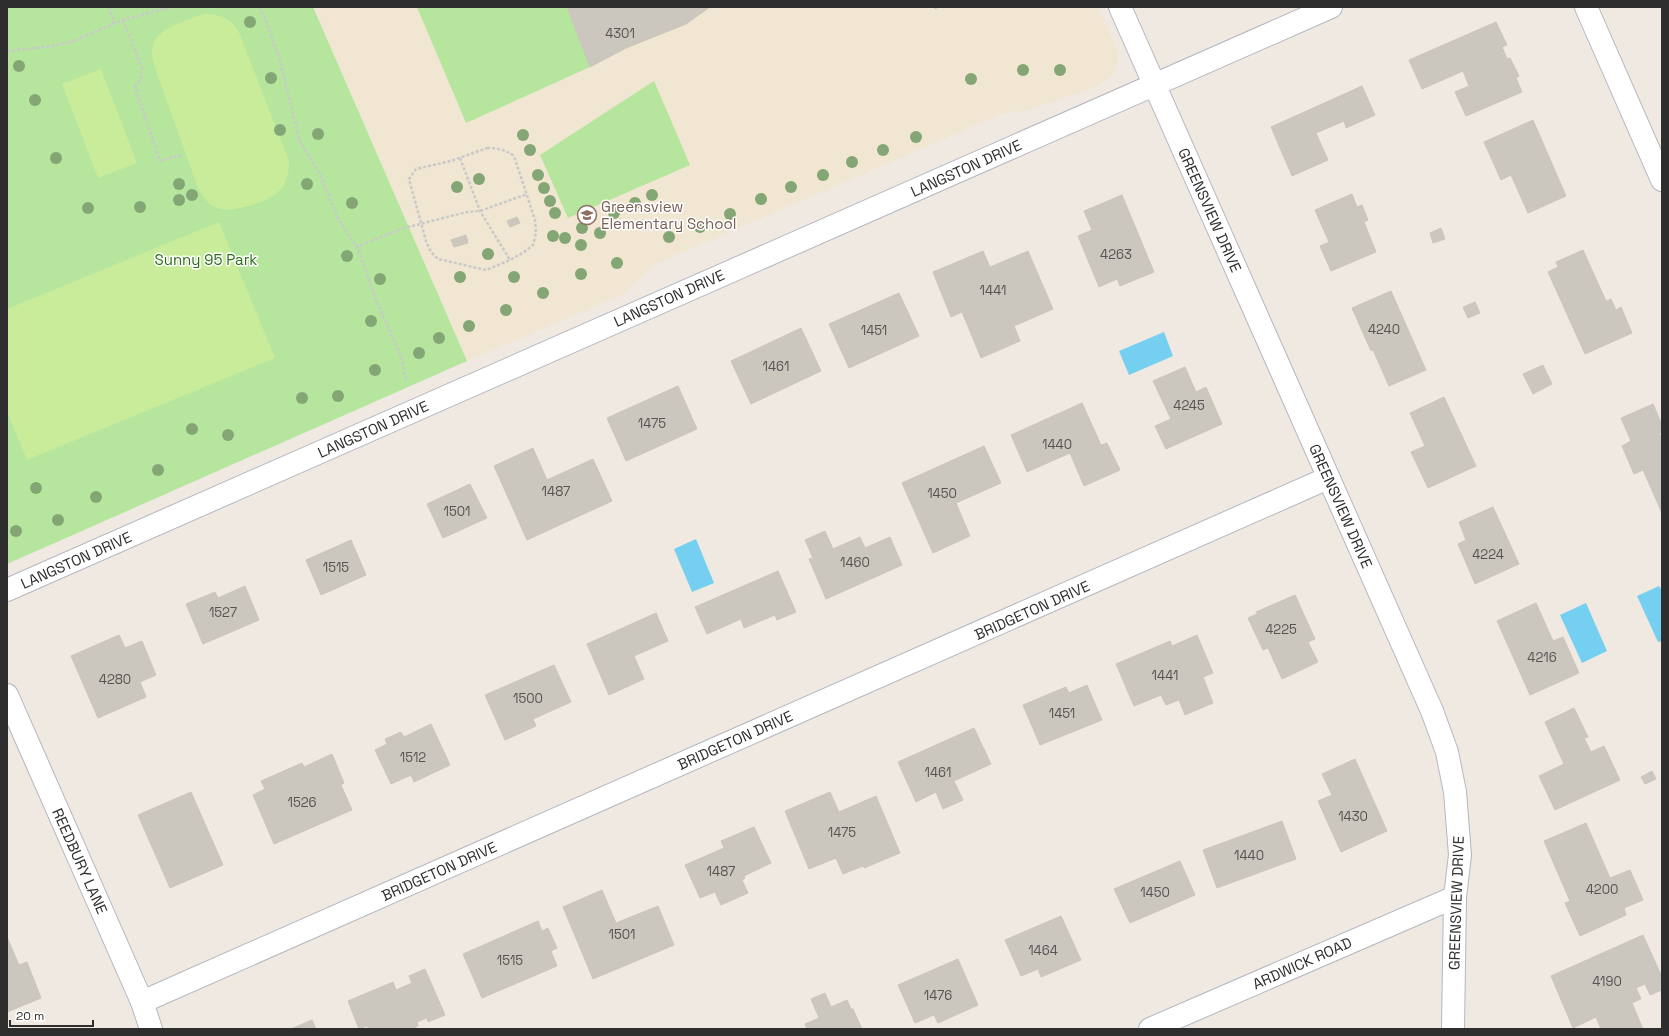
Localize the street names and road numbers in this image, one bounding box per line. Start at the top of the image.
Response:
street label: LANGSTON DRIVE [908,135,1024,201]
street label: GREENSVIEW DRIVE [1174,145,1246,275]
street label: LANGSTON DRIVE [611,265,727,331]
street label: LANGSTON DRIVE [315,396,431,462]
street label: GREENSVIEW DRIVE [1305,441,1377,571]
street label: LANGSTON DRIVE [18,527,134,593]
street label: BRIDGETON DRIVE [971,576,1093,644]
street label: BRIDGETON DRIVE [674,706,796,774]
street label: REEDBURY LANE [48,805,112,917]
street label: GREENSVIEW DRIVE [1444,836,1468,970]
street label: BRIDGETON DRIVE [378,837,500,905]
street label: ARDWICK ROAD [1249,933,1355,993]

